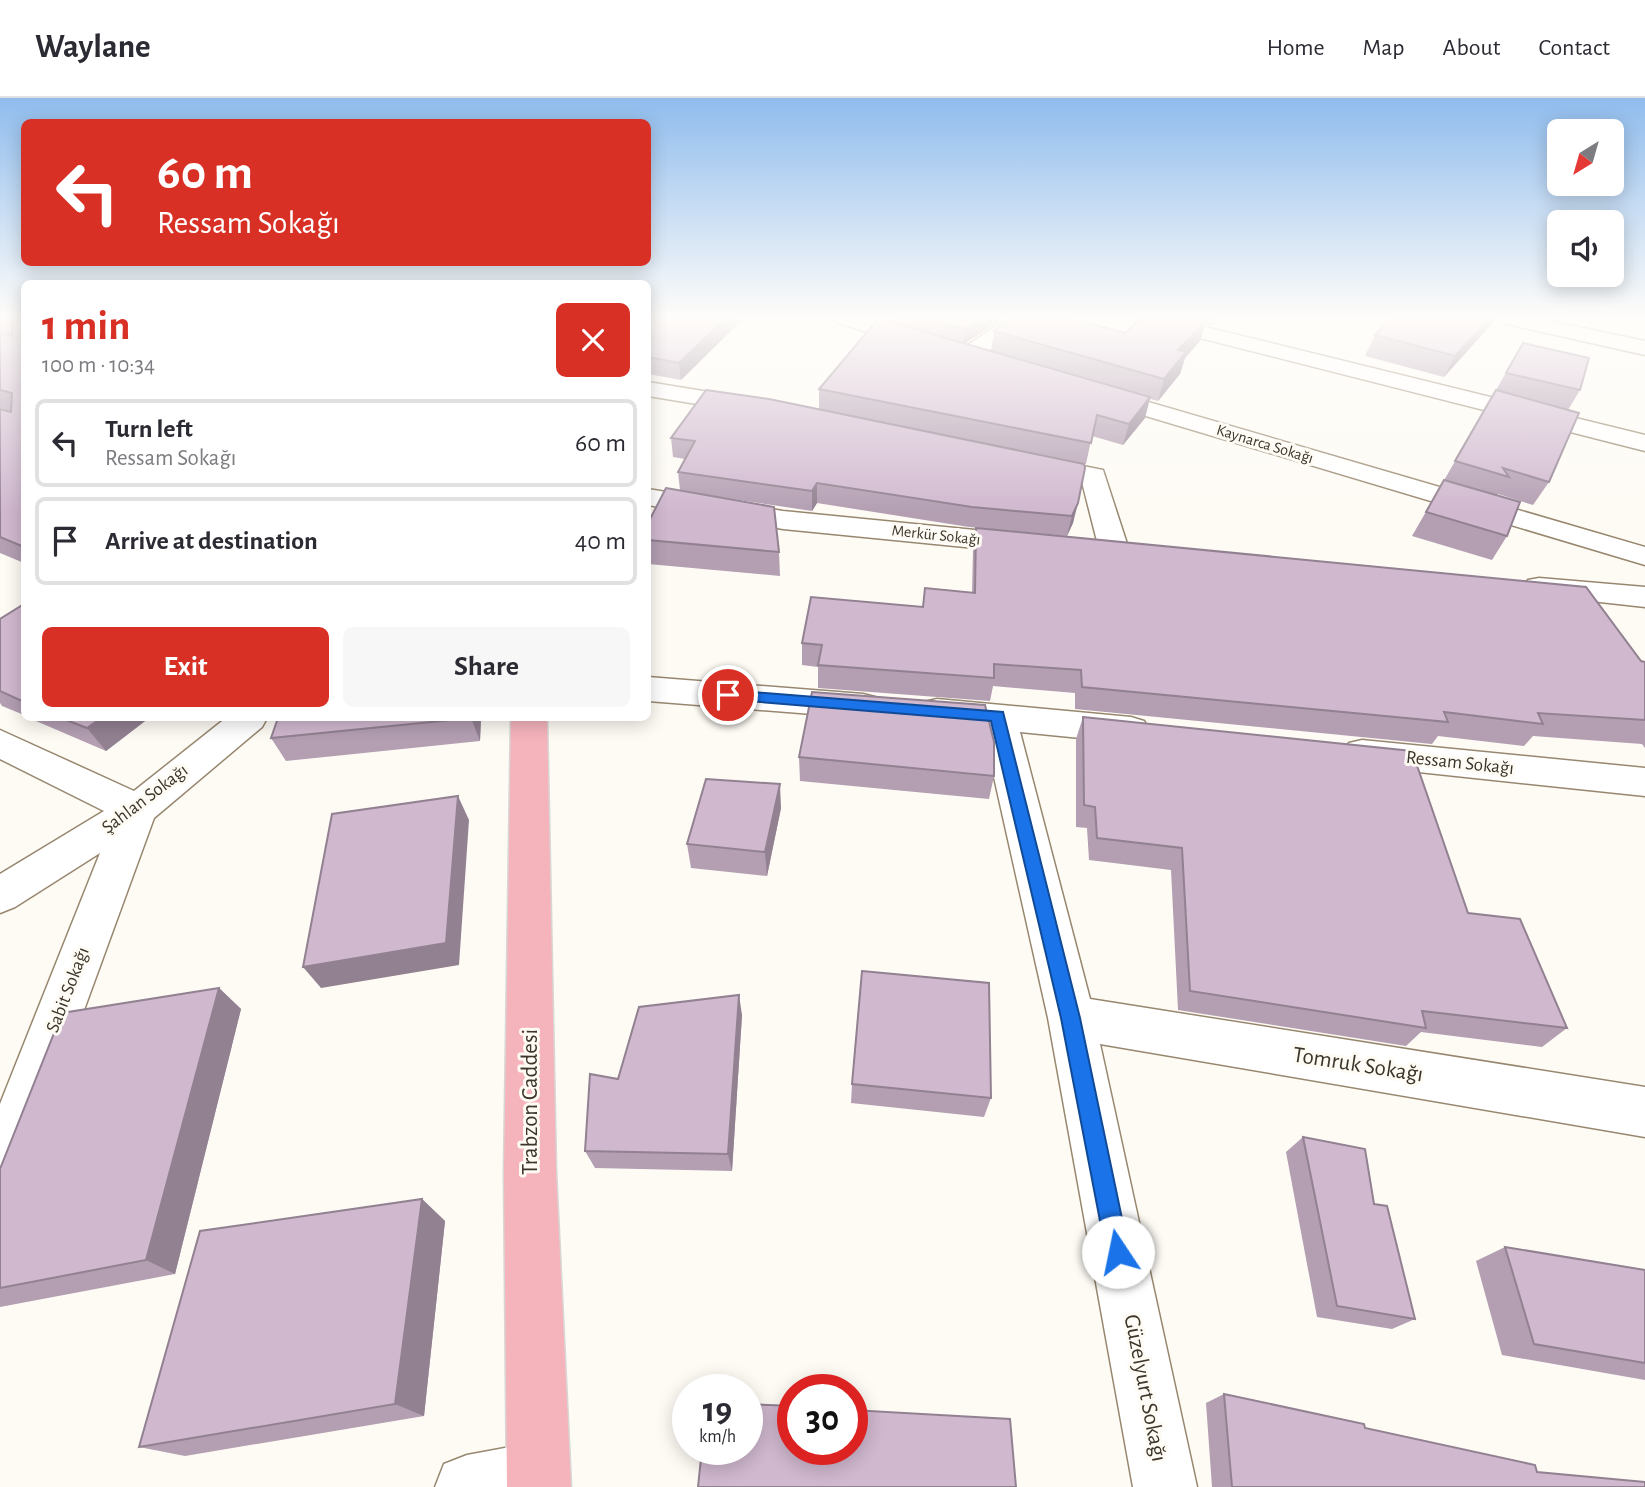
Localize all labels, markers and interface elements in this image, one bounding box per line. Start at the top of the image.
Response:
text: Waylane [35,31,151,64]
text: Home [1267,36,1325,60]
text: Map [1363,36,1405,60]
text: About [1443,36,1500,60]
text: Contact [1538,36,1610,60]
north arrow [1547,119,1624,196]
map controls [1547,119,1624,287]
icon: left [42,147,133,238]
text: 60 m [157,149,253,198]
text: Ressam Sokağı [157,207,340,239]
button: sound [1547,210,1624,287]
button: close [556,303,630,377]
text: 1 min [42,305,131,347]
text: 100 m · 10:34 [42,354,155,377]
text: Turn left [105,416,193,442]
street label: Kaynarca Sokağı [1214,422,1315,467]
icon: left [46,424,84,462]
text: 60 m [575,430,626,456]
text: Ressam Sokağı [105,447,236,470]
icon: arrive [46,522,84,560]
street label: Merkür Sokağı [891,522,981,548]
text: Arrive at destination [105,528,318,554]
text: 40 m [575,528,626,554]
button: Exit [42,627,329,707]
button: Share [343,627,630,707]
pin [698,665,758,725]
icon: arrive [709,676,747,714]
street label: Ressam Sokağı [1405,748,1515,778]
street label: Şahlan Sokağı [98,761,192,837]
street label: Sabit Sokağı [43,945,93,1035]
street label: Trabzon Caddesi [519,1029,542,1175]
street label: Tomruk Sokağı [1291,1043,1425,1087]
position arrow [1081,1215,1155,1289]
street label: Güzelyurt Sokağı [1119,1312,1171,1464]
speed limit sign: 30 [777,1374,868,1465]
text: 19 [703,1393,732,1428]
text: km/h [699,1428,736,1446]

